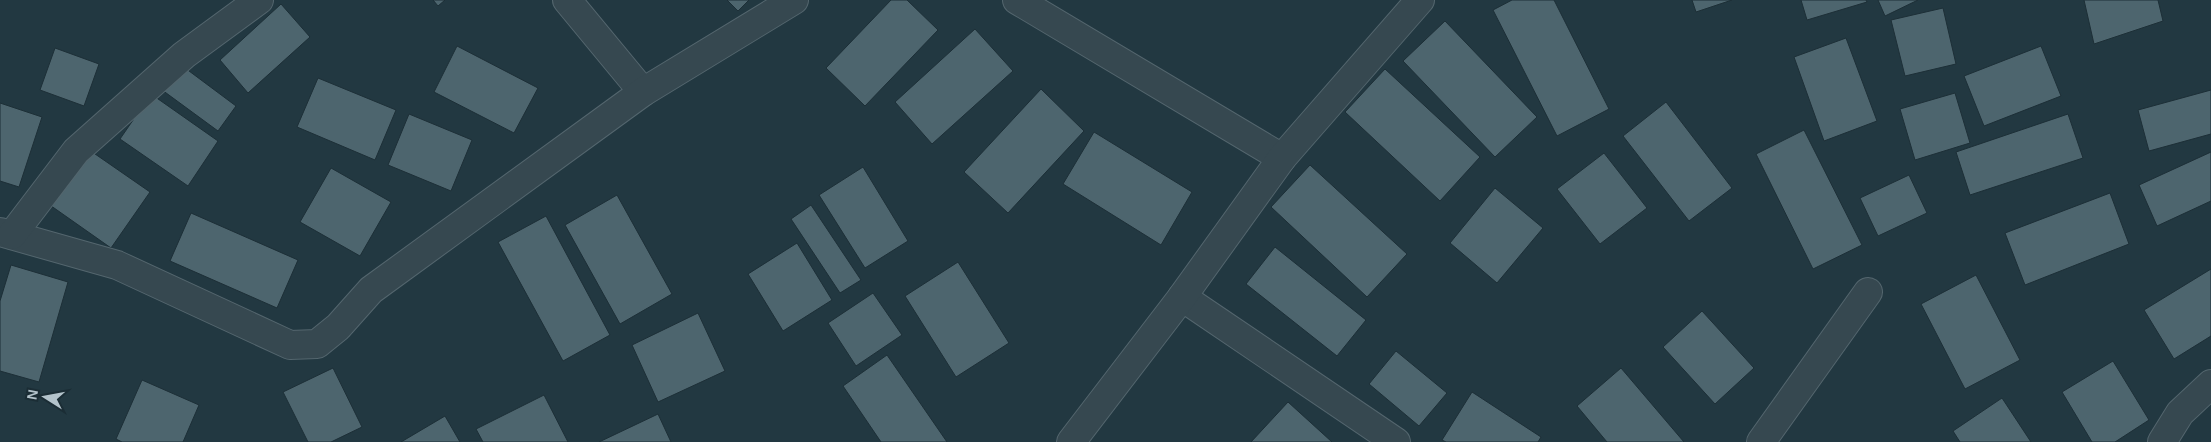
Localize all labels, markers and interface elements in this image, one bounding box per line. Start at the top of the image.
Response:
north arrow [20,372,70,422]
text: N [23,388,41,401]

